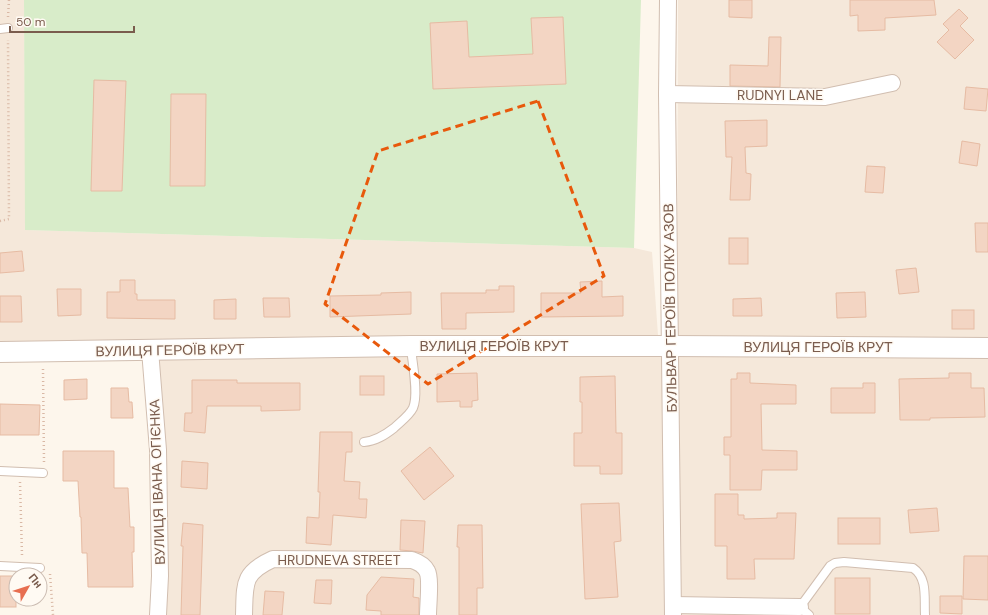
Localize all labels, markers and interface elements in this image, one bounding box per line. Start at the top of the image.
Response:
scale bar [10,8,134,34]
text: 50 m [16,14,45,30]
street label: RUDNYI LANE [737,86,823,104]
street label: БУЛЬВАР ГЕРОЇВ ПОЛКУ АЗОВ [659,203,681,413]
street label: ВУЛИЦЯ ГЕРОЇВ КРУТ [419,337,569,355]
street label: ВУЛИЦЯ ГЕРОЇВ КРУТ [743,338,893,356]
street label: ВУЛИЦЯ ГЕРОЇВ КРУТ [95,340,245,360]
street label: ВУЛИЦЯ ІВАНА ОГІЄНКА [145,398,169,565]
street label: HRUDNEVA STREET [278,551,401,569]
north arrow [8,567,48,607]
text: Пн [26,571,46,591]

